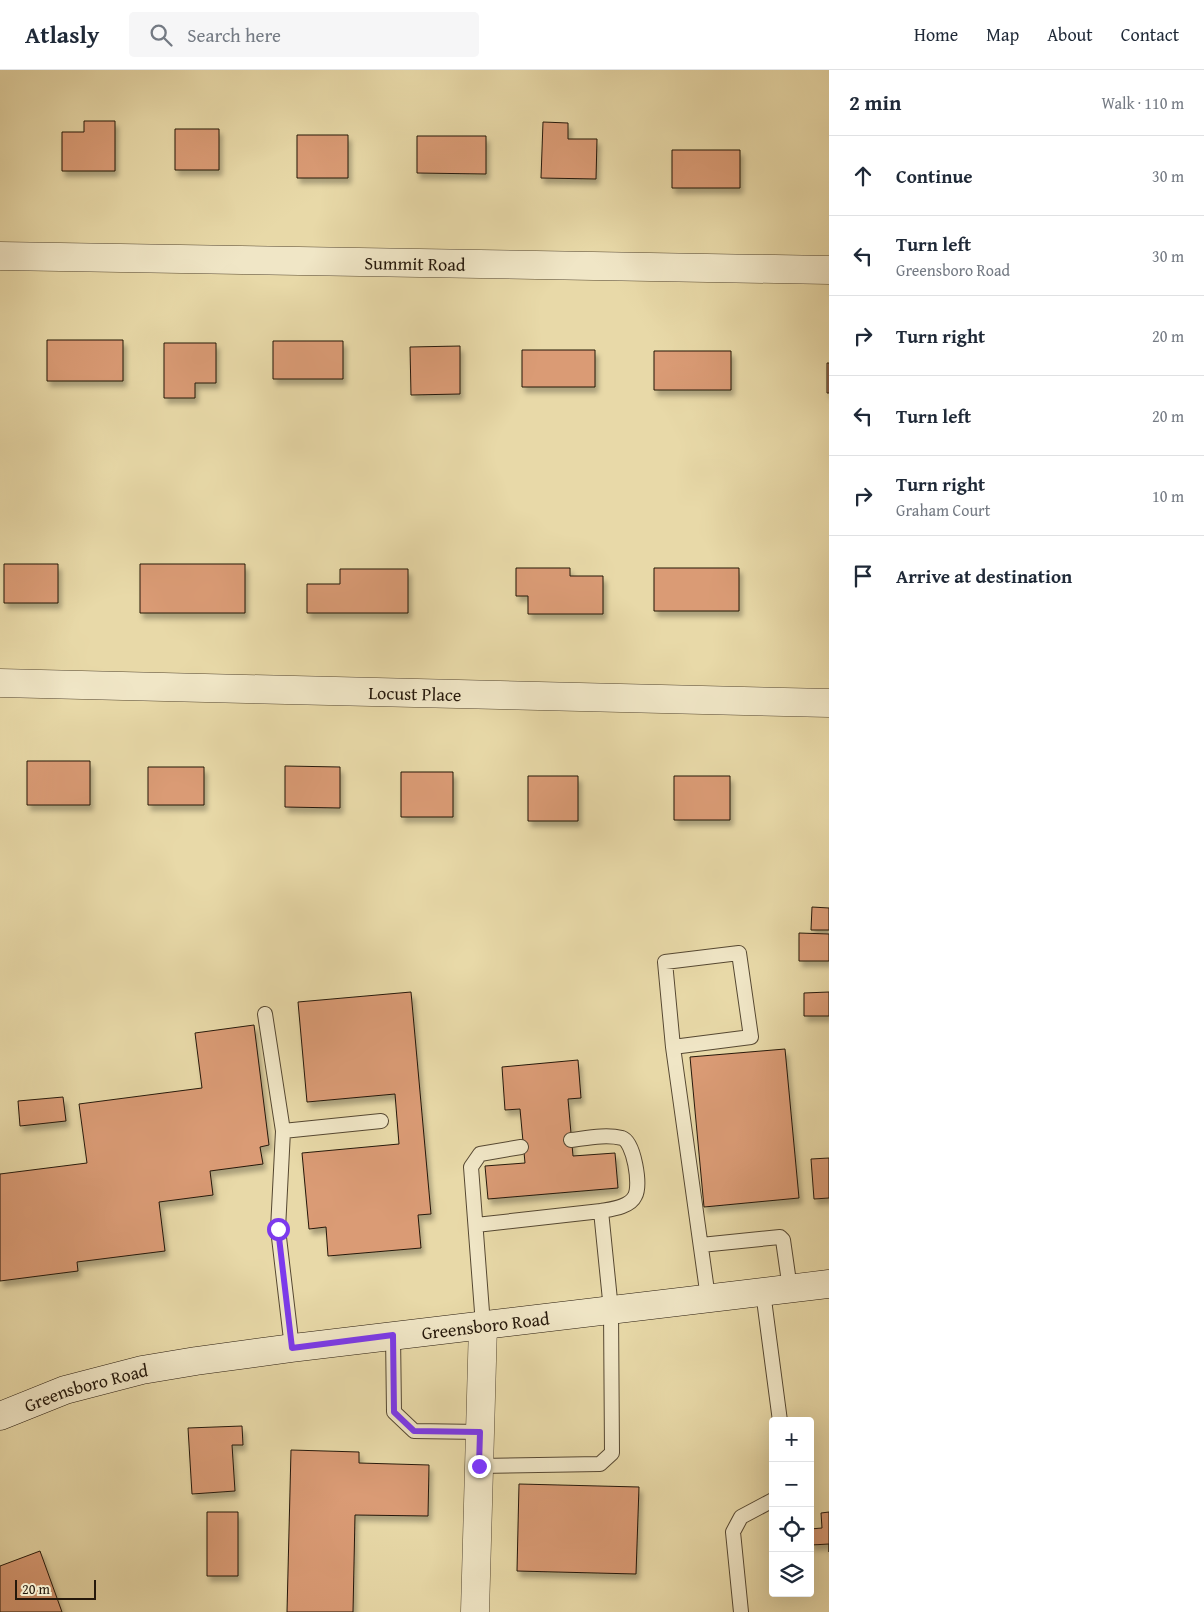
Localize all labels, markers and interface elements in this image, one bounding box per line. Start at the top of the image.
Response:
search box [129,12,479,57]
text: Atlasly [25,17,99,52]
icon: search [147,21,175,49]
text: Search here [187,21,281,49]
text: Home [914,21,958,48]
text: Map [986,21,1019,48]
text: About [1047,21,1093,48]
text: Contact [1121,21,1179,48]
text: 2 min [849,87,901,118]
text: Walk · 110 m [1101,91,1184,115]
icon: ahead [849,162,877,190]
text: Continue [896,162,973,190]
text: 30 m [1152,164,1184,188]
text: Turn left [896,230,971,258]
icon: left [849,242,877,270]
text: 30 m [1152,244,1184,268]
street label: Summit Road [364,249,466,277]
text: Greensboro Road [896,258,1010,282]
icon: right [849,322,877,350]
text: Turn right [896,322,985,350]
text: 20 m [1152,324,1184,348]
icon: left [849,402,877,430]
text: Turn left [896,402,971,430]
text: 20 m [1152,404,1184,428]
text: Turn right [896,470,985,498]
icon: right [849,482,877,510]
text: 10 m [1152,484,1184,508]
text: Graham Court [896,498,990,522]
icon: arrive [849,562,877,590]
text: Arrive at destination [896,562,1072,590]
street label: Locust Place [368,678,462,708]
route start [267,1218,290,1241]
street label: Greensboro Road [420,1304,551,1346]
street label: Greensboro Road [20,1356,150,1419]
map controls [769,1417,814,1597]
button: + [769,1417,814,1462]
route end [468,1455,491,1478]
button: − [769,1462,814,1507]
button: locate [769,1507,814,1552]
button: layers [769,1552,814,1597]
scale bar [15,1577,96,1600]
text: 20 m [22,1579,50,1599]

